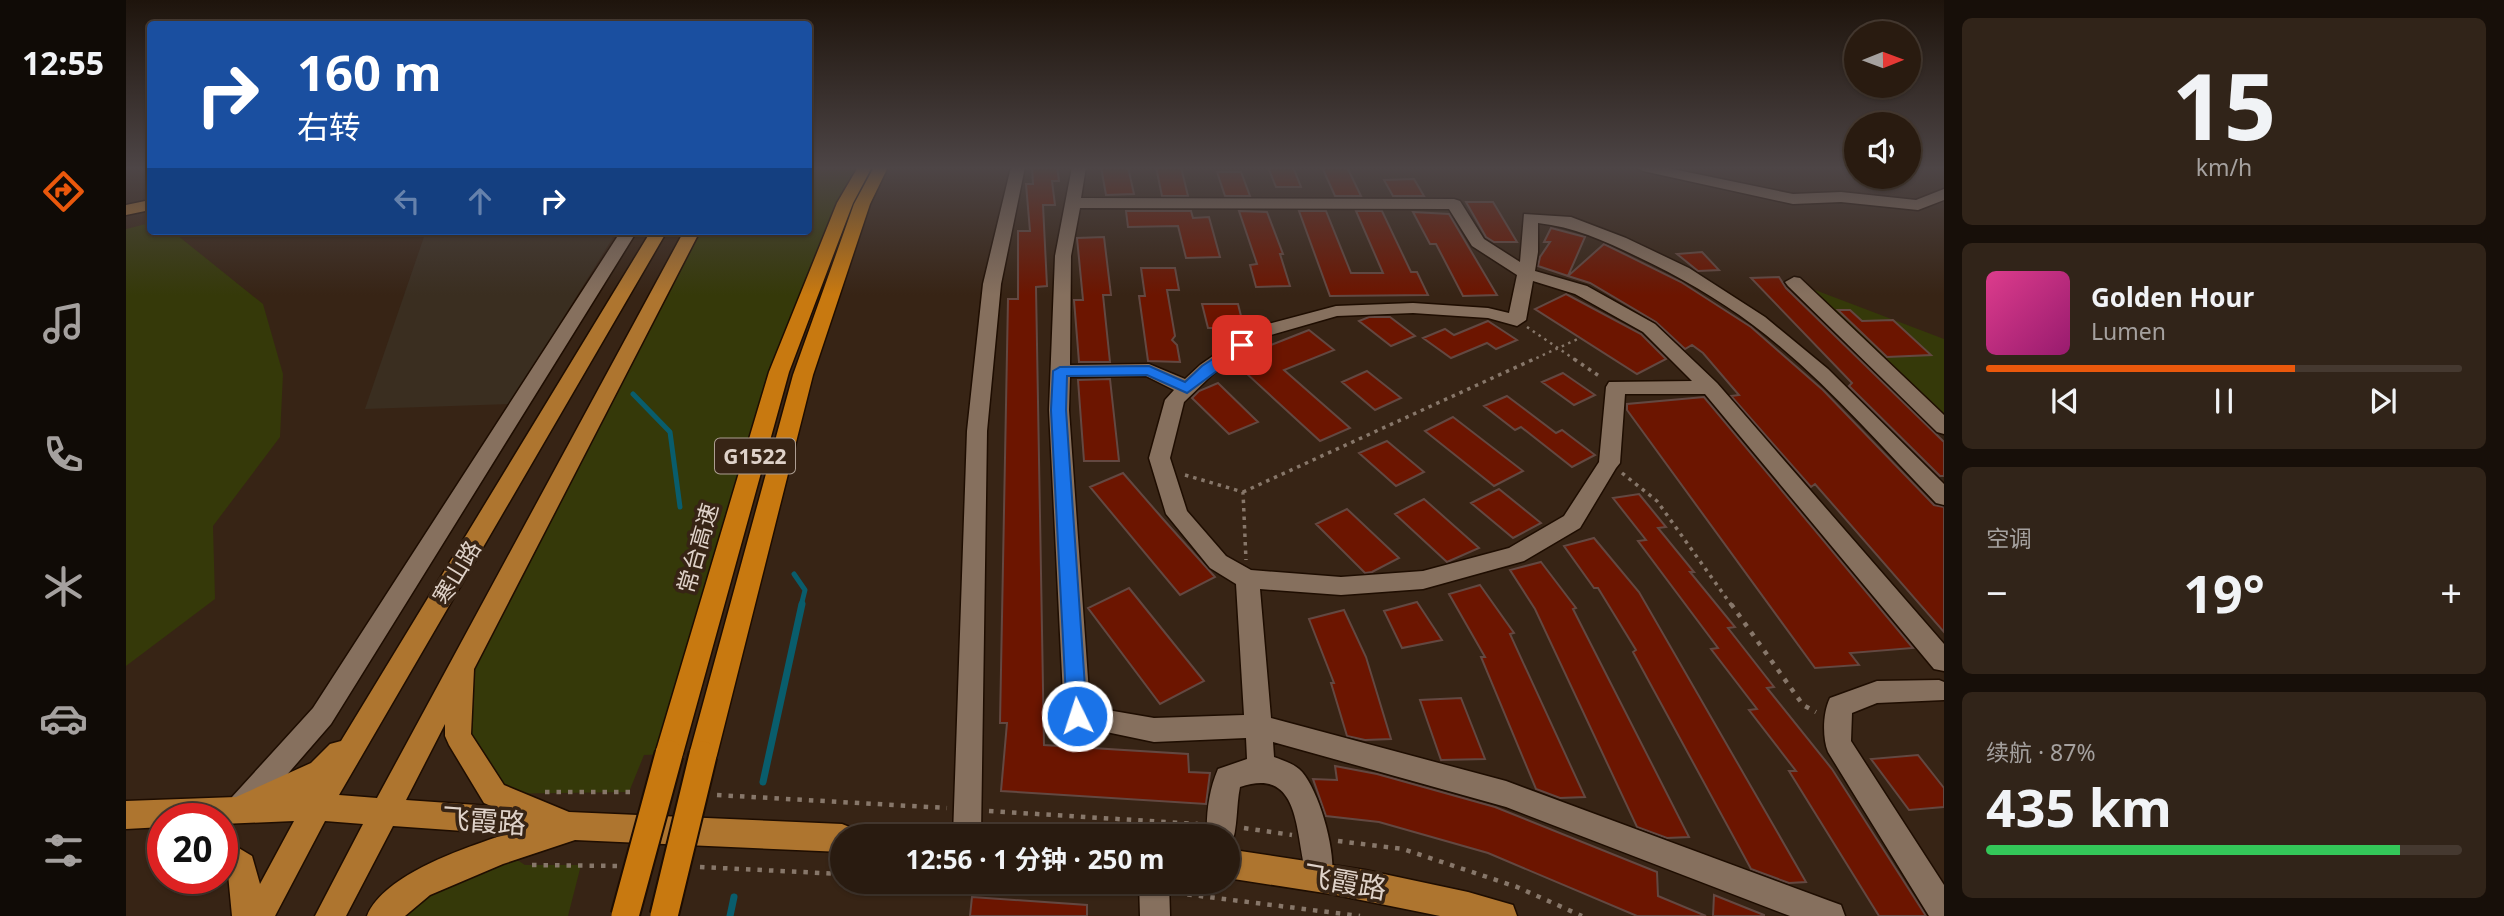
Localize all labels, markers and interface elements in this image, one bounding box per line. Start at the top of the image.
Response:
north arrow [1844,21,1922,98]
map controls [1844,21,1921,189]
text: 160 m [297,39,442,105]
text: 12:55 [22,41,104,84]
text: 15 [2172,43,2276,167]
icon: right [182,49,273,140]
text: 右转 [297,105,361,148]
button: sound [1844,112,1921,189]
text: km/h [2196,151,2252,183]
icon: directions [39,167,88,216]
icon: left [388,182,426,220]
icon: ahead [461,182,499,220]
icon: right [534,182,572,220]
text: Golden Hour [2091,279,2254,315]
icon: music [39,299,88,348]
pin [1212,315,1272,375]
text: Lumen [2091,315,2166,347]
icon: arrive [1223,326,1261,364]
icon: previous [2046,382,2084,420]
icon: pause [2205,382,2243,420]
icon: next [2364,382,2402,420]
icon: phone [39,430,88,479]
road number: G1522 [715,438,795,474]
street label: 常台高速 [669,499,725,597]
text: 空调 [1986,522,2032,554]
street label: 寒山路 [425,534,487,610]
text: 19° [2183,557,2265,628]
icon: climate [39,562,88,611]
text: − [1986,566,2008,618]
text: + [2440,566,2462,618]
position arrow [1040,679,1114,753]
icon: car [39,694,88,743]
text: 续航 · 87% [1986,736,2096,768]
text: 435 km [1986,771,2172,842]
street label: 飞霞路 [441,798,527,842]
speed limit sign: 20 [147,803,238,894]
icon: filters [39,826,88,875]
text: 12:56 · 1 分钟 · 250 m [906,841,1164,877]
street label: 飞霞路 [1300,855,1390,907]

